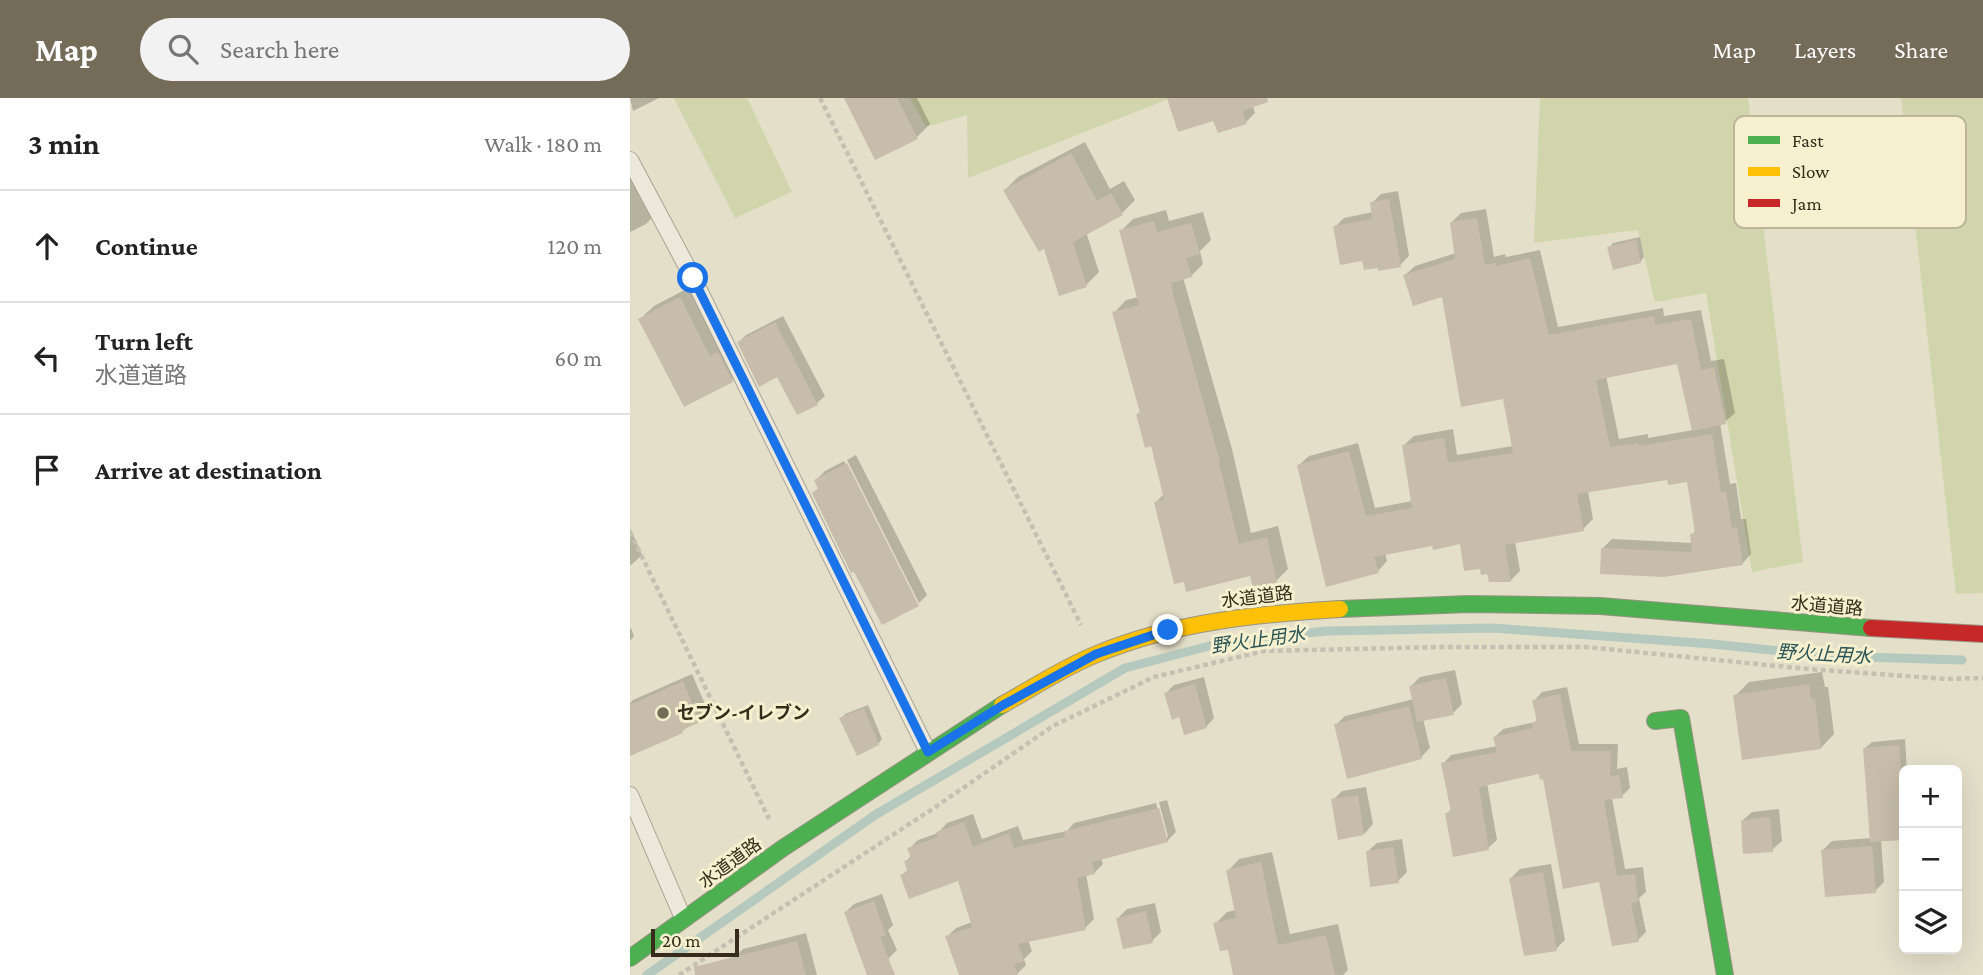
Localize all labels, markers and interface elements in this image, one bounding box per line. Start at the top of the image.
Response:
search box [140,18,630,81]
icon: search [164,30,202,68]
text: Map [35,31,98,68]
text: Search here [220,35,339,64]
text: Map [1712,36,1756,63]
text: Layers [1794,36,1856,63]
text: Share [1894,36,1948,63]
legend [1734,116,1966,228]
text: 3 min [28,127,100,160]
text: Fast [1792,130,1824,151]
text: Walk · 180 m [484,131,602,157]
text: Slow [1792,161,1829,182]
text: Jam [1790,193,1822,214]
icon: ahead [28,227,66,265]
text: Continue [95,232,198,261]
text: 120 m [548,233,602,259]
route start [677,262,708,293]
text: Turn left [95,327,193,356]
icon: left [28,339,66,377]
text: 60 m [555,345,602,371]
text: 水道道路 [95,362,187,388]
icon: arrive [28,451,66,489]
text: Arrive at destination [95,456,322,485]
street label: 水道道路 [1220,583,1294,611]
street label: 水道道路 [1790,593,1864,619]
route end [1152,614,1183,645]
water label: 野火止用水 [1209,623,1308,657]
water label: 野火止用水 [1776,641,1874,667]
place label: セブン-イレブン [677,703,810,723]
marker: セブン-イレブン [655,705,671,721]
map controls [1899,765,1962,954]
button: + [1899,765,1962,828]
button: − [1899,828,1962,891]
street label: 水道道路 [695,834,765,892]
button: layers [1899,891,1962,954]
scale bar [651,926,738,958]
text: 20 m [662,930,701,951]

